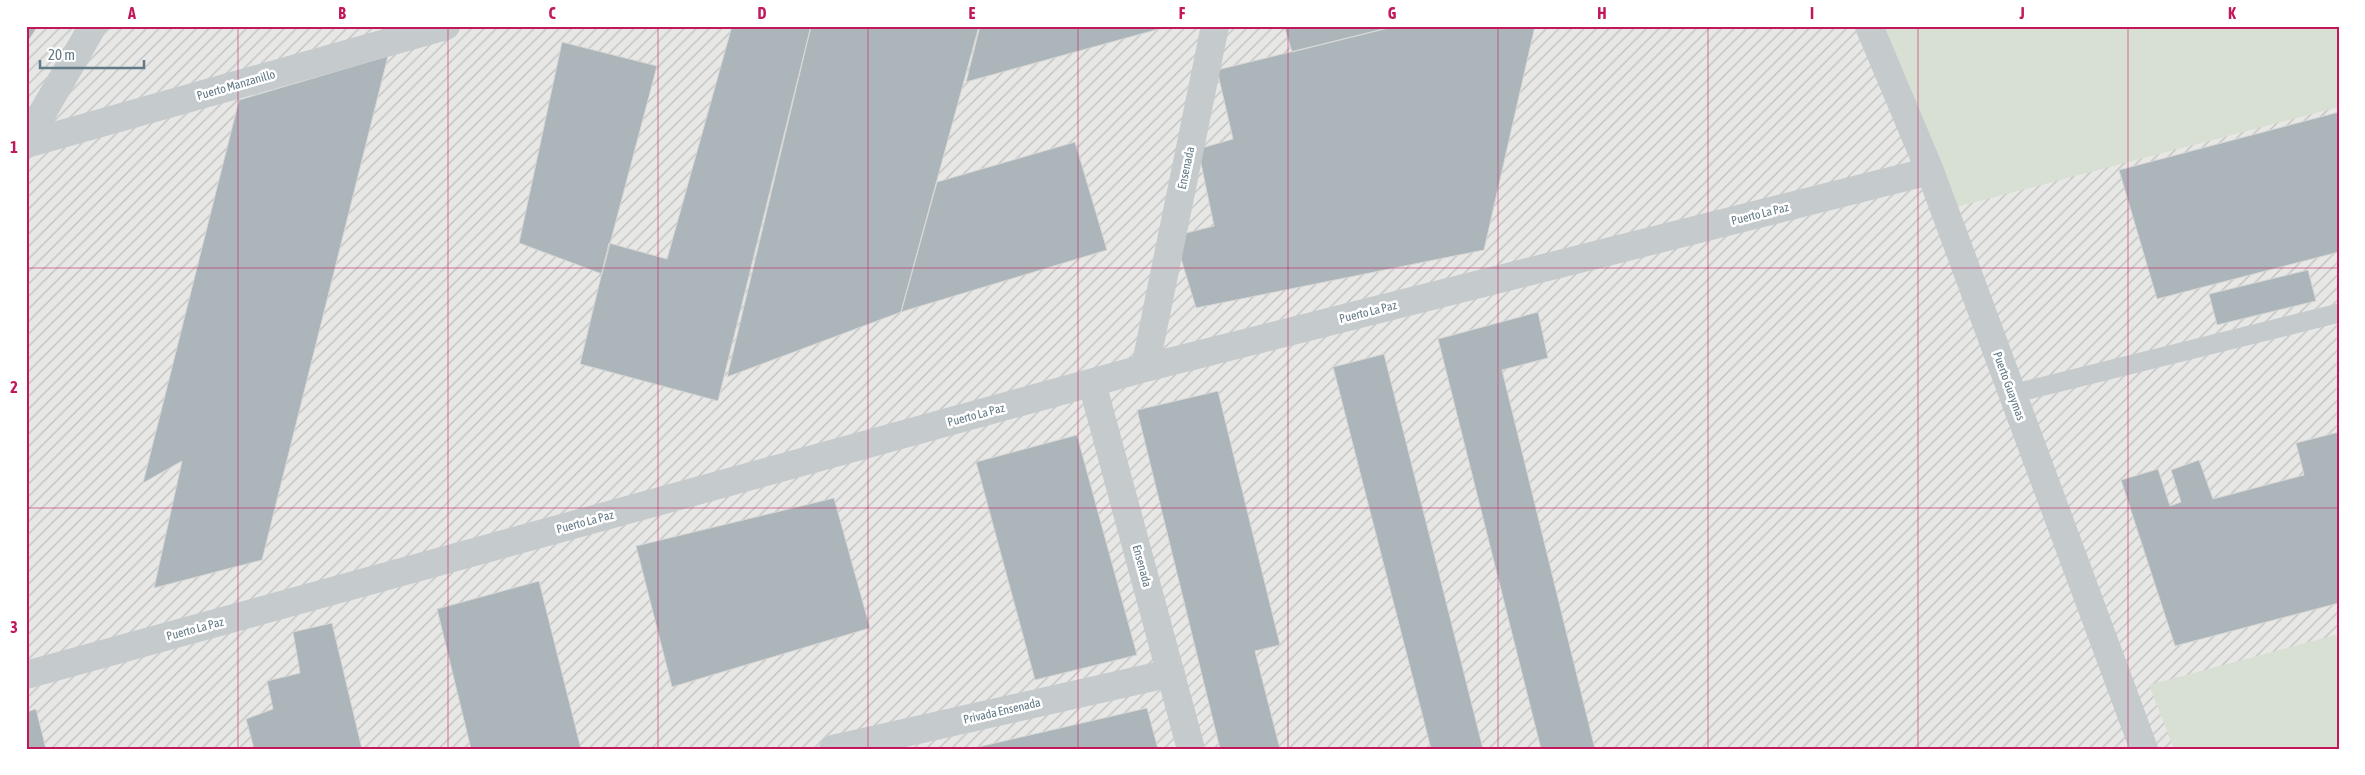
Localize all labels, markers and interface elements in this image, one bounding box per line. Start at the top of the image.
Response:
text: A [127,4,136,22]
text: B [338,4,346,22]
text: C [548,4,556,22]
text: D [758,4,767,22]
text: E [969,4,976,22]
text: F [1179,4,1186,22]
text: G [1388,4,1397,22]
text: H [1597,4,1607,22]
text: I [1810,4,1814,22]
text: J [2018,4,2025,22]
text: K [2228,4,2236,22]
scale bar [40,38,144,70]
text: 20 m [48,46,75,63]
street label: Puerto Manzanillo [195,67,277,103]
text: 1 [10,138,18,156]
street label: Ensenada [1175,145,1197,191]
street label: Puerto La Paz [1730,200,1791,228]
street label: Puerto La Paz [1338,298,1399,326]
street label: Puerto Guaymas [1990,350,2028,422]
text: 2 [10,378,18,396]
street label: Puerto La Paz [946,400,1007,429]
street label: Puerto La Paz [555,507,616,536]
street label: Ensenada [1130,543,1154,589]
street label: Puerto La Paz [165,614,226,643]
text: 3 [10,618,18,636]
street label: Privada Ensenada [962,695,1042,727]

